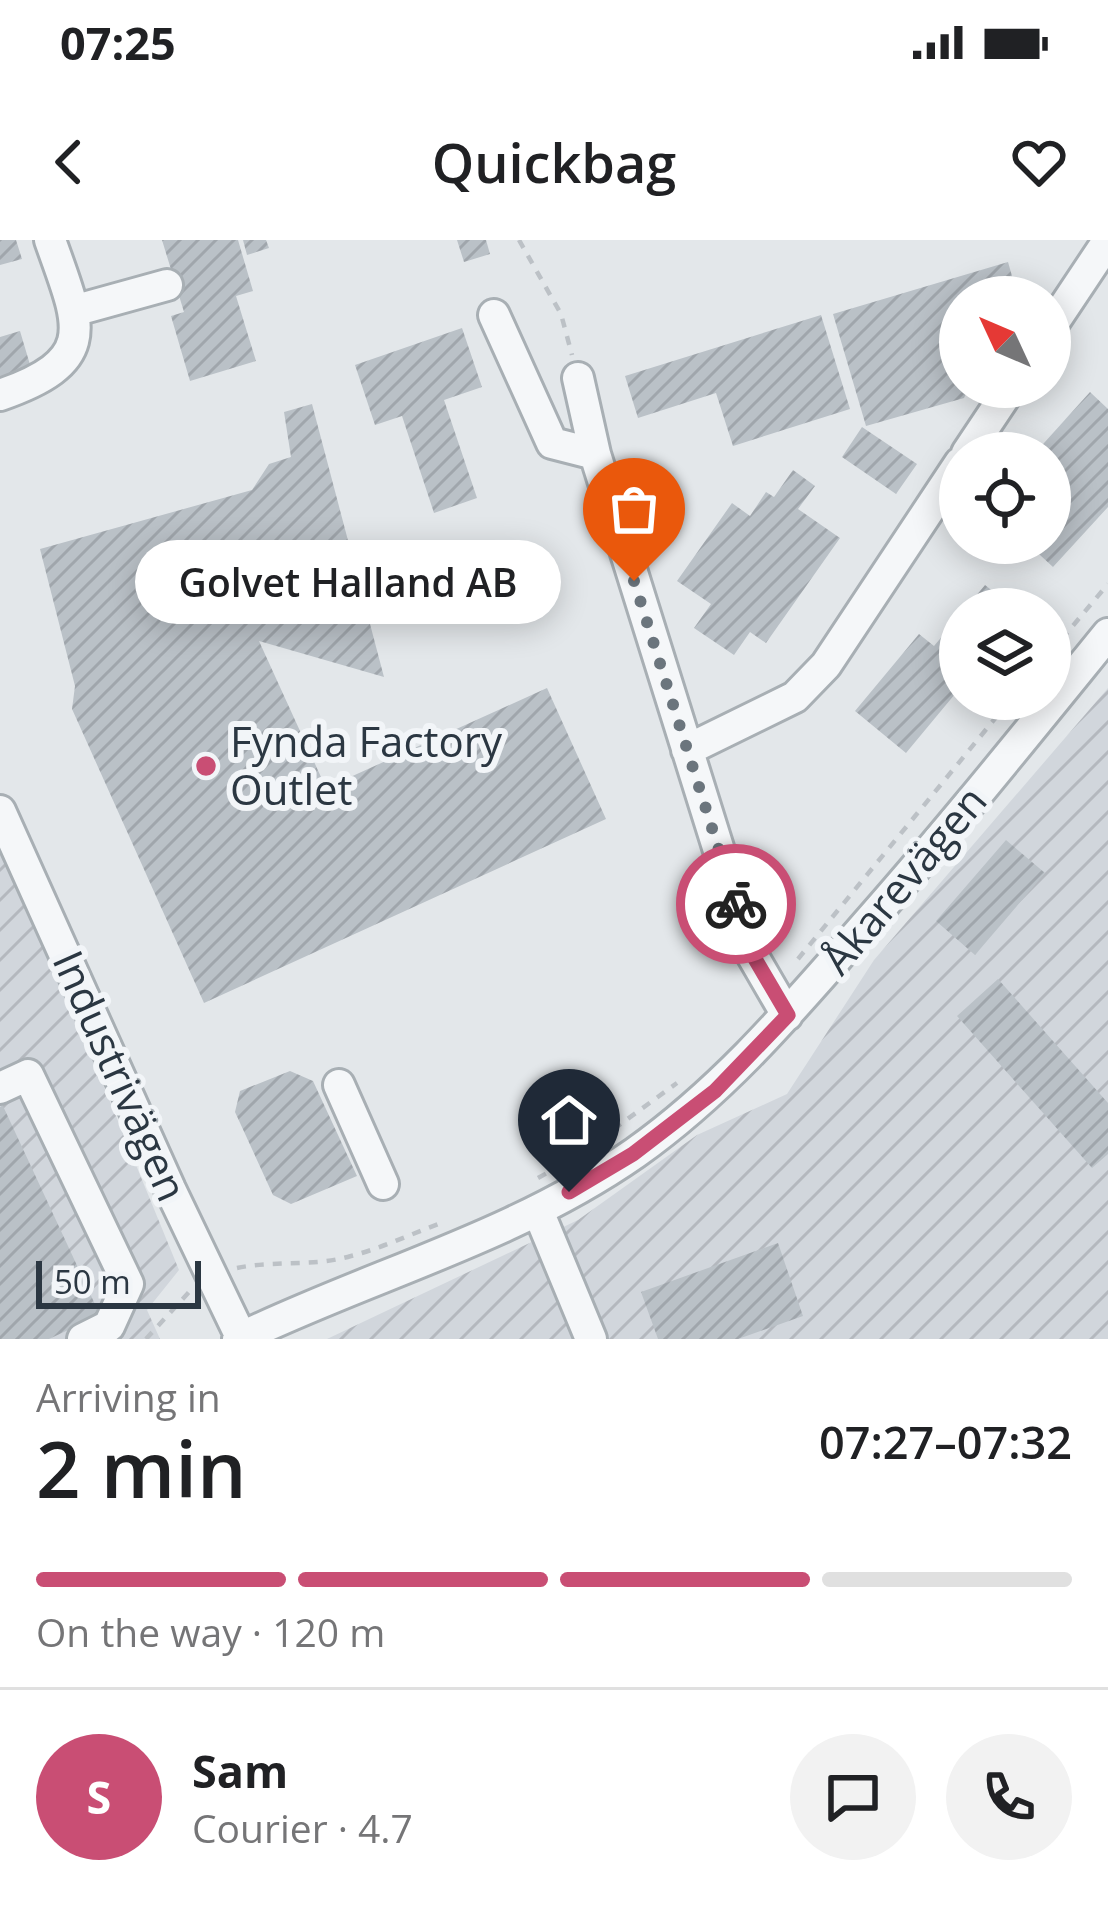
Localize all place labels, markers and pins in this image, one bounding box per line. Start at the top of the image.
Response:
pin [583,458,685,581]
callout: Golvet Halland AB [136,539,562,623]
place label: Fynda Factory Outlet [230,712,503,817]
marker: Fynda Factory Outlet [193,753,219,779]
pin [518,1069,620,1192]

